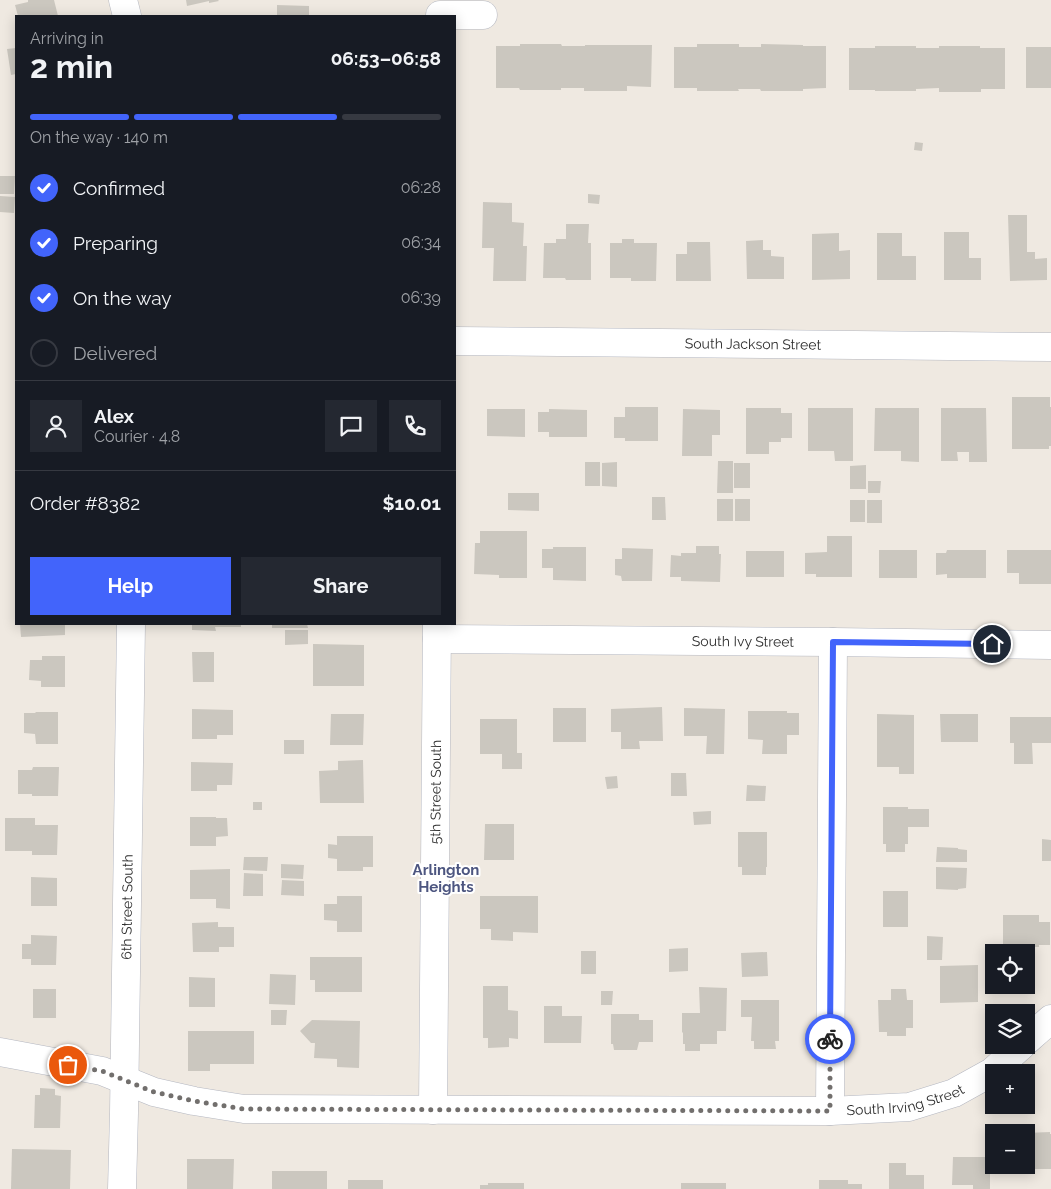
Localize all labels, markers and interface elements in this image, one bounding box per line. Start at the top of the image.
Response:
text: Arriving in [30,29,104,48]
text: 06:53–06:58 [331,47,441,69]
text: 2 min [30,48,113,85]
text: On the way · 140 m [30,128,168,147]
icon: check [30,174,58,202]
text: Confirmed [73,177,165,199]
text: 06:28 [401,178,441,197]
icon: check [30,229,58,257]
text: Preparing [73,232,158,254]
text: 06:34 [401,233,441,252]
icon: check [30,284,58,312]
text: On the way [73,287,172,309]
text: 06:39 [401,288,441,307]
street label: South Jackson Street [685,335,822,353]
text: Delivered [73,342,157,364]
button: person [30,400,82,452]
button: chat [325,400,377,452]
button: phone [389,400,441,452]
text: Alex [94,405,134,427]
text: Courier · 4.8 [94,427,180,446]
text: Order #8382 [30,492,140,514]
text: $10.01 [383,492,441,514]
button: Help [30,557,231,615]
button: Share [241,557,441,615]
pin [971,623,1013,665]
icon: home [978,630,1006,658]
street label: South Ivy Street [692,633,794,650]
street label: 5th Street South [427,740,444,844]
street label: 6th Street South [118,854,136,960]
district label: Arlington Heights [413,861,479,896]
map controls [985,944,1035,1174]
button: locate [985,944,1035,994]
button: layers [985,1004,1035,1054]
courier [805,1014,855,1064]
icon: bike [816,1025,844,1053]
pin [47,1044,89,1086]
icon: bag [54,1051,82,1079]
button: + [985,1064,1035,1114]
street label: South Irving Street [846,1081,967,1118]
button: − [985,1124,1035,1174]

